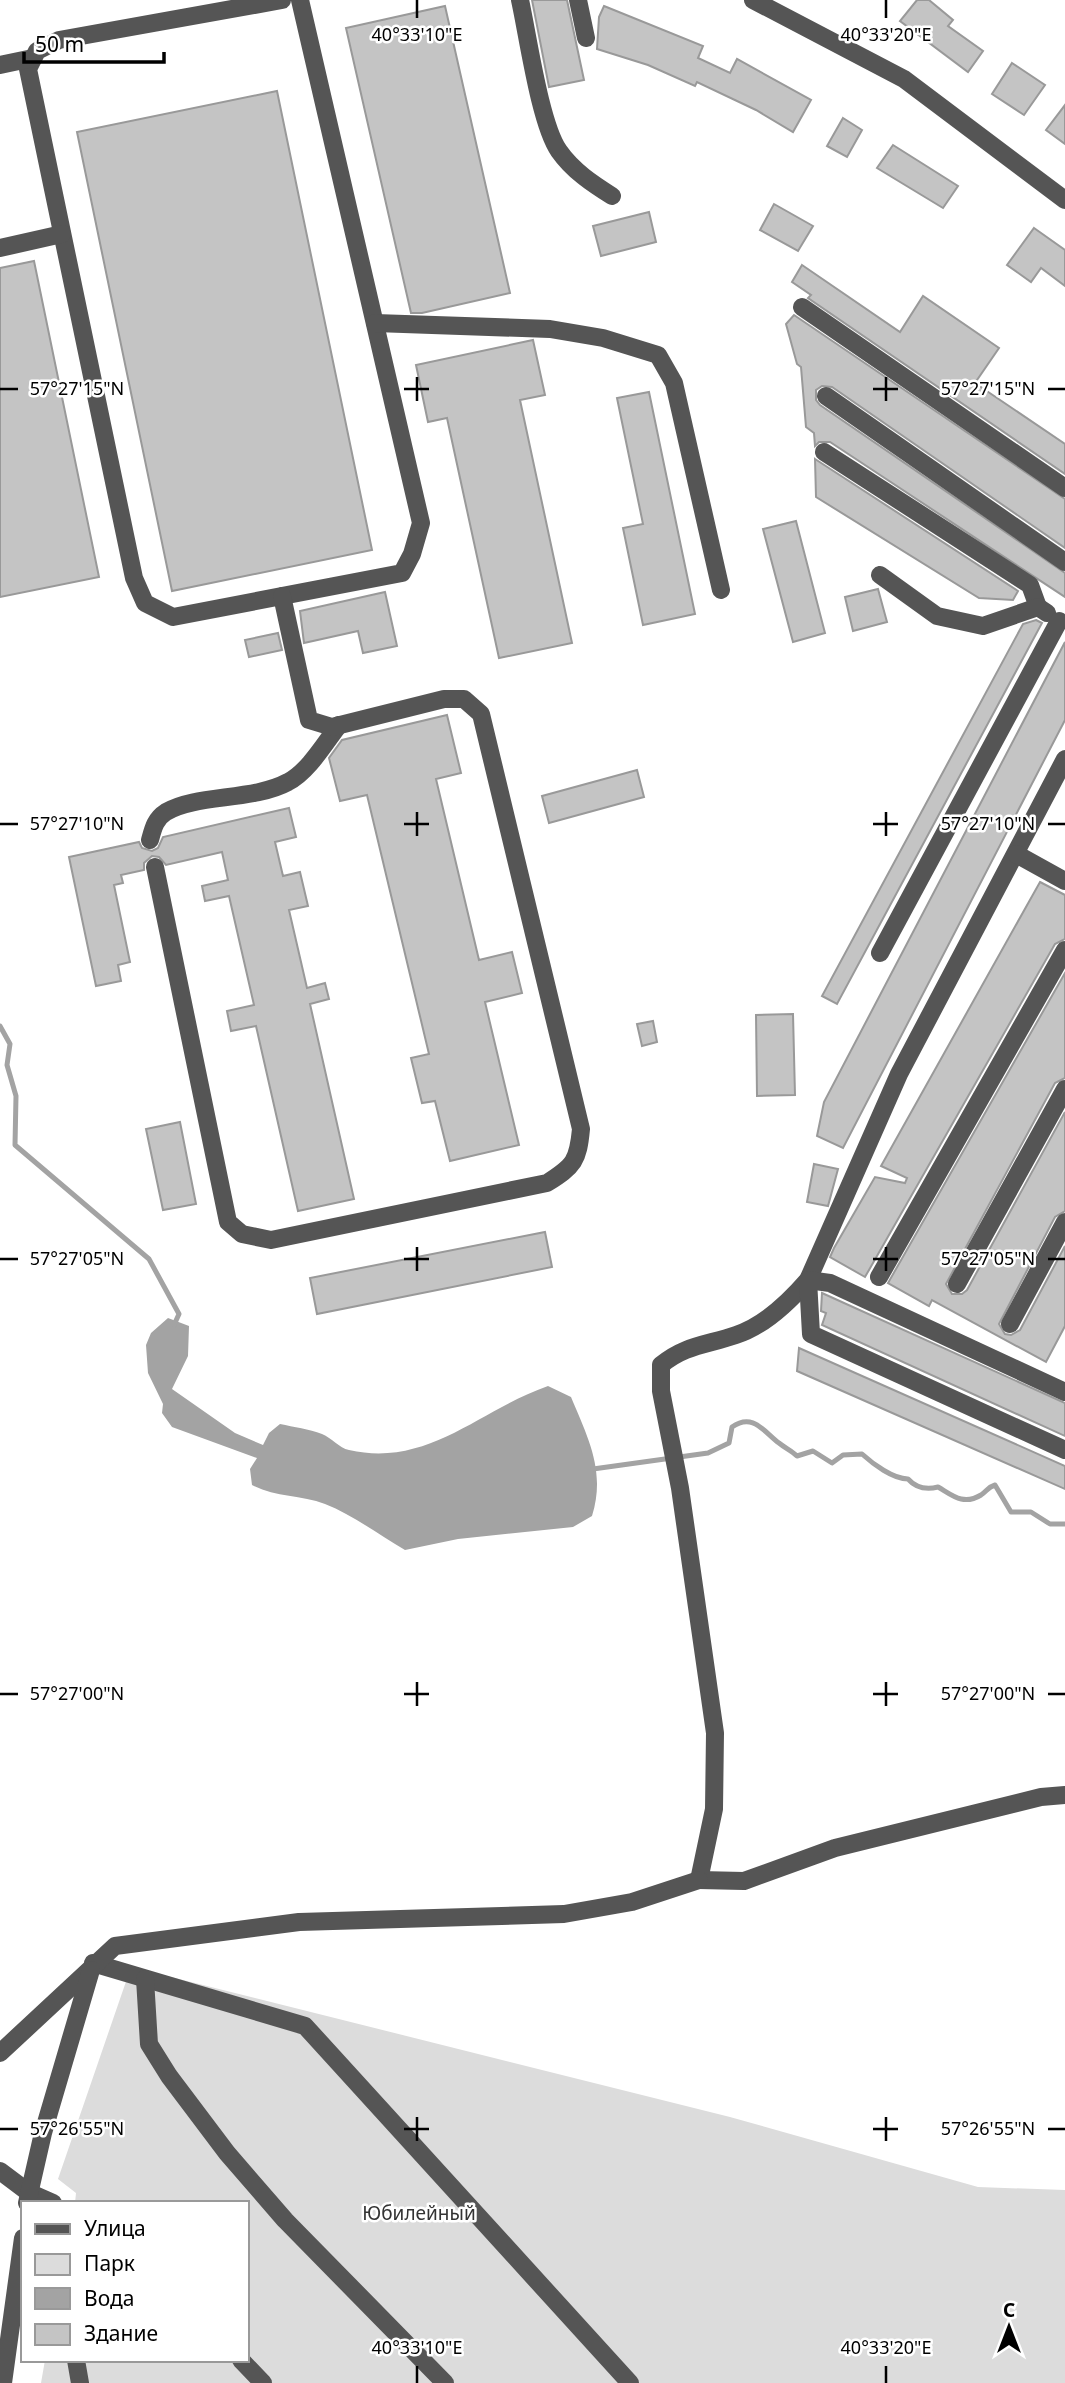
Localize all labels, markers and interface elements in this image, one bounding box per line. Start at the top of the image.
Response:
scale bar [24,21,164,65]
text: 40°33'10"E [372,22,462,46]
text: 40°33'20"E [841,22,931,46]
text: 50 m [35,30,84,58]
text: 57°27'15"N [30,376,124,400]
text: 57°27'15"N [941,376,1035,400]
text: 57°27'10"N [30,811,124,835]
text: 57°27'10"N [941,811,1035,835]
text: 57°27'05"N [30,1246,124,1270]
text: 57°27'05"N [941,1246,1035,1270]
text: 57°27'00"N [30,1681,124,1705]
text: 57°27'00"N [941,1681,1035,1705]
text: 57°26'55"N [30,2116,124,2140]
text: 57°26'55"N [941,2116,1035,2140]
park label: Юбилейный [362,2200,476,2226]
legend [21,2201,248,2362]
text: Улица [84,2214,146,2242]
text: Парк [84,2249,135,2277]
text: Вода [84,2284,134,2312]
north arrow [974,2292,1044,2362]
text: С [1003,2297,1015,2323]
text: Здание [84,2319,158,2347]
text: 40°33'10"E [372,2335,462,2359]
text: 40°33'20"E [841,2335,931,2359]

